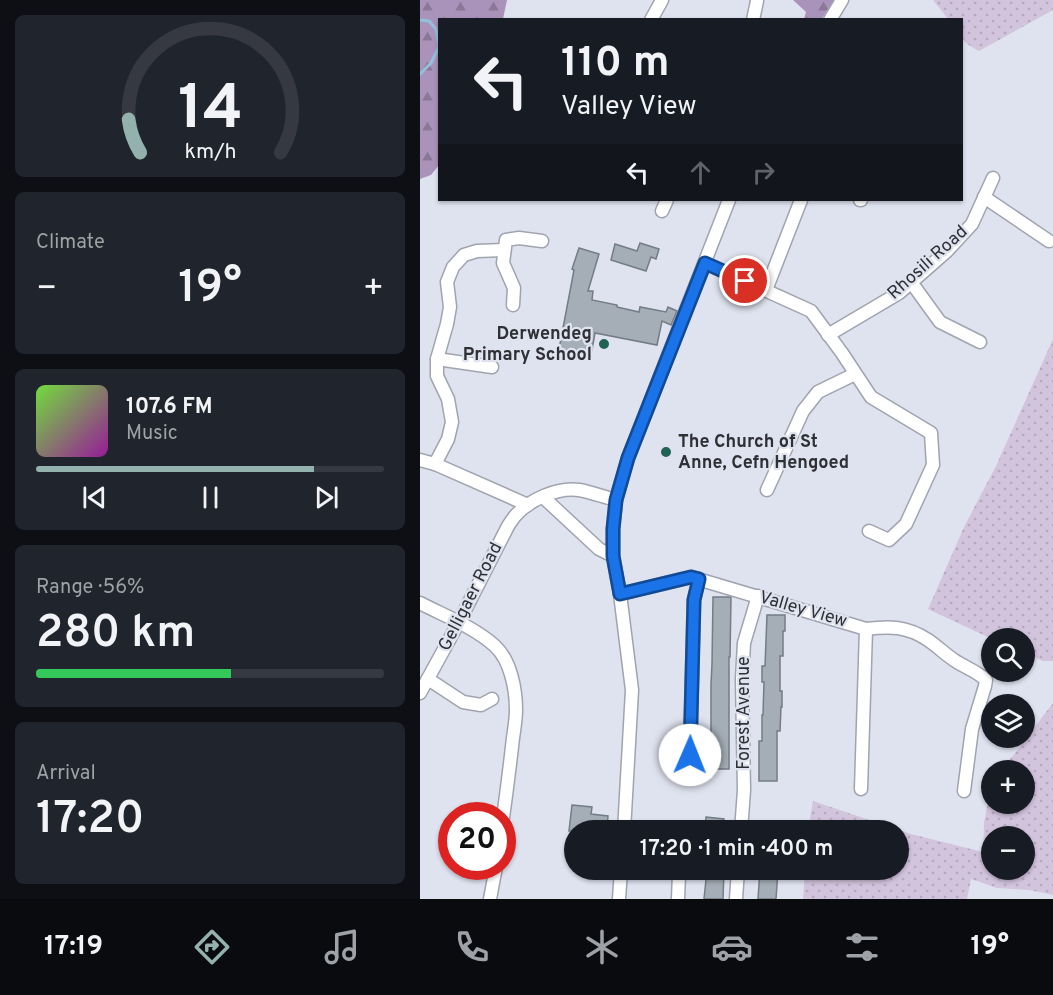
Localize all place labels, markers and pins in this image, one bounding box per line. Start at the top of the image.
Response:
pin [719,255,770,306]
place label: Derwendeg Primary School [463,323,592,367]
marker: Derwendeg Primary School [597,337,611,351]
place label: The Church of St Anne, Cefn Hengoed [678,431,849,475]
marker: The Church of St Anne, Cefn Hengoed [659,445,673,459]

